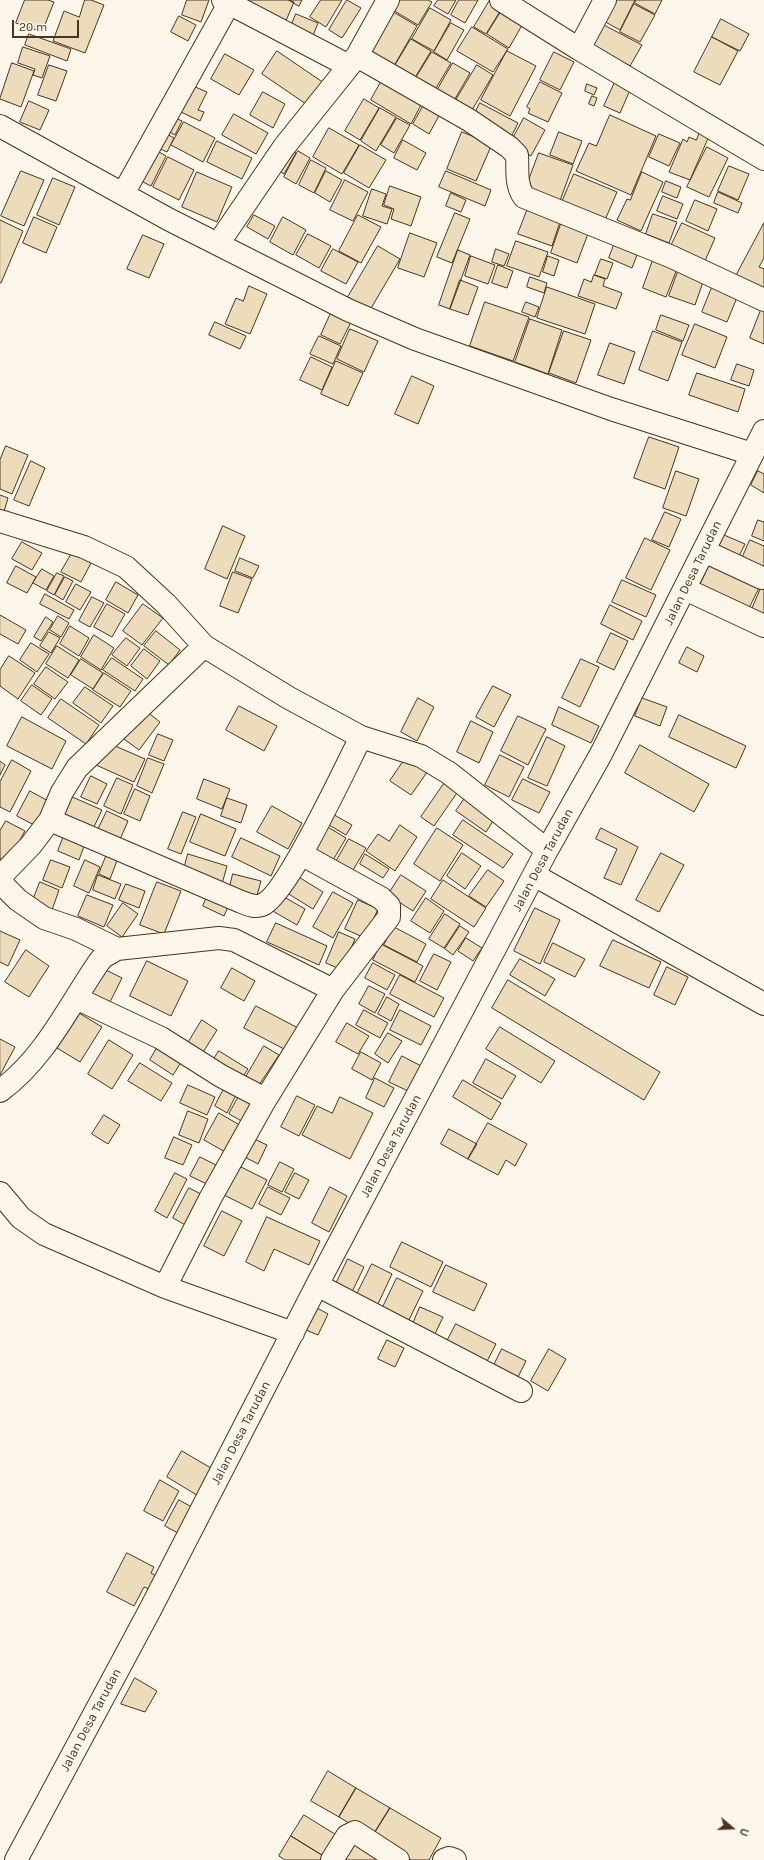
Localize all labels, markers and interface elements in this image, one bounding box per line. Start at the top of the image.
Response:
scale bar [14,12,81,38]
text: 20 m [19,20,47,34]
street label: Jalan Desa Tarudan [661,518,725,628]
street label: Jalan Desa Tarudan [509,806,577,914]
street label: Jalan Desa Tarudan [357,1092,425,1200]
street label: Jalan Desa Tarudan [208,1379,274,1487]
street label: Jalan Desa Tarudan [57,1666,125,1774]
north arrow [712,1808,752,1848]
text: U [736,1826,751,1838]

